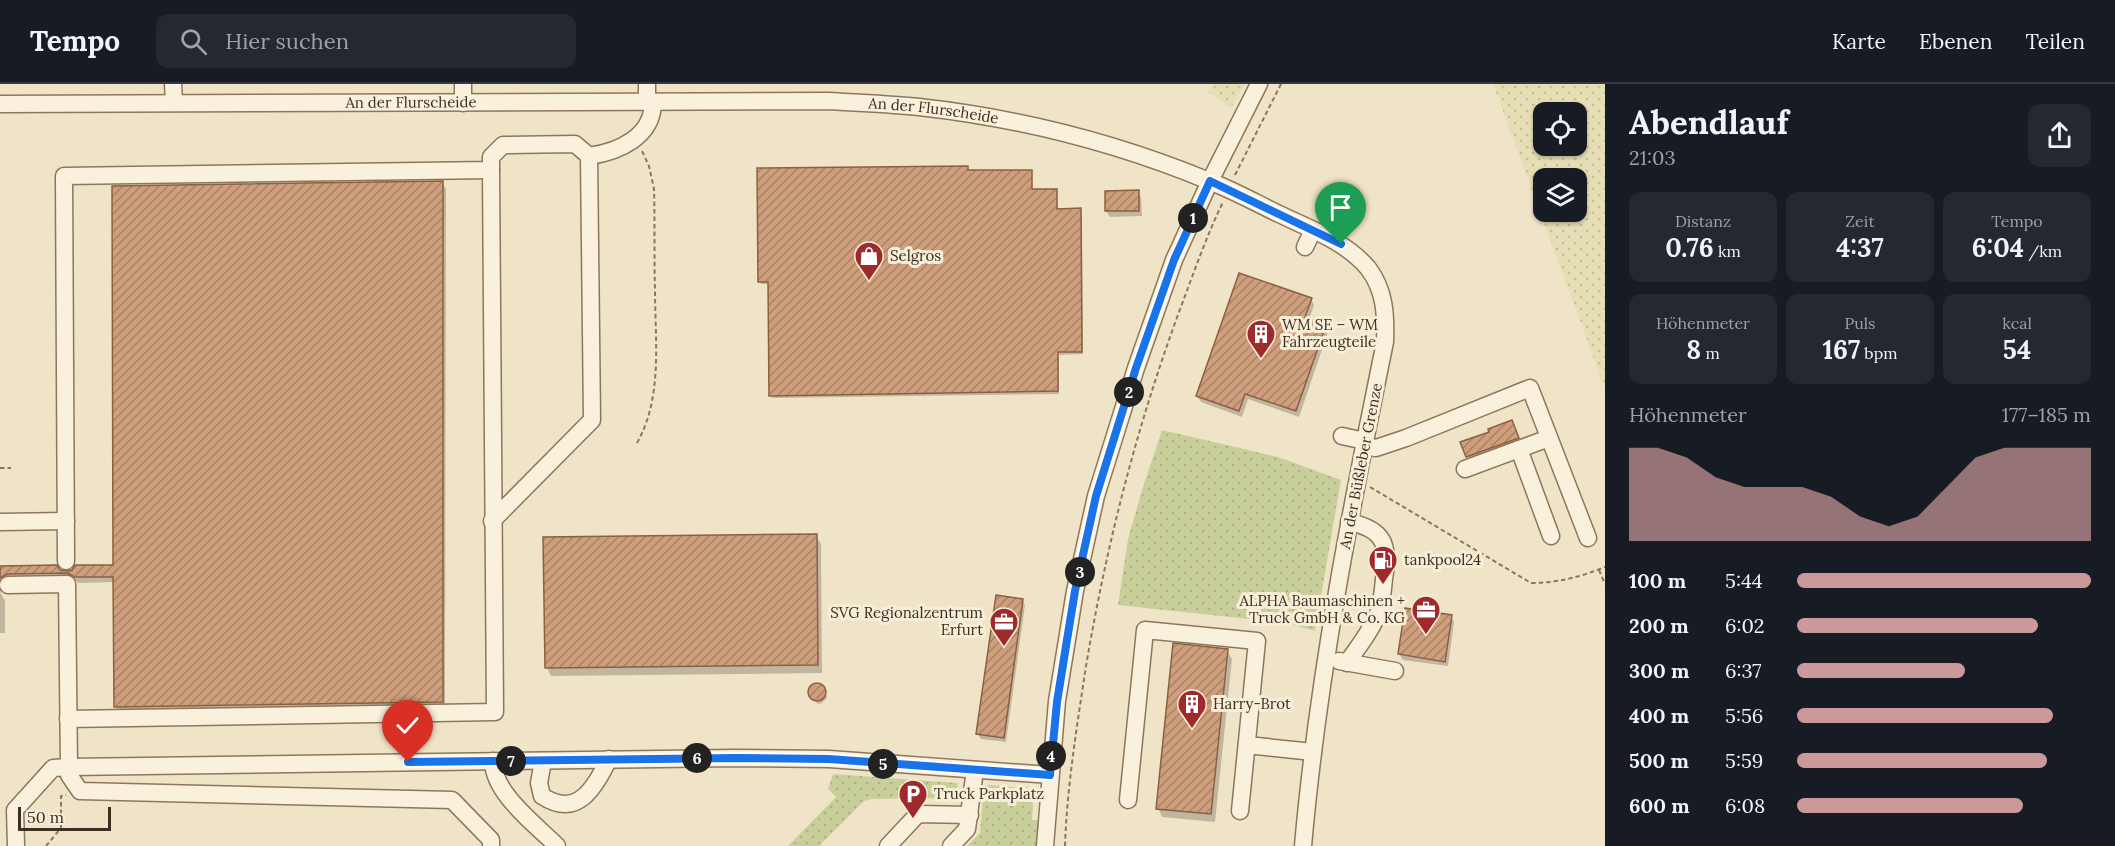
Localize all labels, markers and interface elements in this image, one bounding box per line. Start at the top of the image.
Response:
search box [156,14,576,68]
text: Tempo [30,23,120,59]
icon: search [177,25,210,58]
text: Hier suchen [225,27,349,55]
text: Karte [1832,28,1886,55]
text: Ebenen [1919,28,1992,55]
text: Teilen [2025,28,2085,55]
street label: An der Flurscheide [344,92,477,112]
street label: An der Flurscheide [867,93,1000,128]
text: Abendlauf [1629,101,1789,143]
map controls [1533,102,1587,222]
button: locate [1533,102,1587,156]
button: share [2028,104,2091,167]
text: 21:03 [1629,145,1676,170]
button: layers [1533,168,1587,222]
pin [1315,182,1366,244]
icon: arrive [1324,191,1357,224]
pin: 1 [1178,203,1208,233]
text: 1 [1190,208,1196,228]
text: Distanz [1675,211,1731,231]
text: Zeit [1845,211,1875,231]
text: Tempo [1991,211,2043,231]
text: 0.76 [1665,231,1714,264]
text: 4:37 [1836,231,1884,264]
text: 6:04 [1972,231,2024,264]
shop icon: Selgros [853,240,885,282]
text: km [1714,241,1741,261]
text: /km [2024,241,2062,261]
place label: Selgros [890,246,941,265]
text: Höhenmeter [1656,313,1750,333]
text: Puls [1844,313,1876,333]
text: kcal [2002,313,2032,333]
place label: WM SE – WM Fahrzeugteile [1282,315,1378,351]
building icon: WM SE – WM Fahrzeugteile [1245,318,1277,360]
text: 8 [1686,333,1701,366]
text: 167 [1822,333,1860,366]
text: 54 [2003,333,2031,366]
text: m [1701,343,1720,363]
text: bpm [1860,343,1898,363]
pin: 2 [1114,377,1144,407]
street label: An der Büßleber Grenze [1335,381,1386,551]
text: 2 [1125,382,1133,402]
text: Höhenmeter [1629,402,1747,427]
text: 177–185 m [2002,402,2091,427]
fuel station icon: tankpool24 [1367,544,1399,586]
place label: tankpool24 [1404,550,1481,569]
pin: 3 [1065,557,1095,587]
text: 3 [1076,562,1084,582]
text: 100 m [1629,568,1686,593]
text: 5:44 [1725,568,1763,593]
place label: ALPHA Baumaschinen + Truck GmbH & Co. KG [1238,591,1406,627]
office icon: ALPHA Baumaschinen + Truck GmbH & Co. KG [1410,594,1442,636]
place label: SVG Regionalzentrum Erfurt [830,603,983,639]
office icon: SVG Regionalzentrum Erfurt [988,606,1020,648]
text: 200 m [1629,613,1689,638]
text: 6:02 [1725,613,1765,638]
text: 300 m [1629,658,1689,683]
text: 6:37 [1725,658,1761,683]
building icon: Harry-Brot [1176,688,1208,730]
place label: Harry-Brot [1213,694,1291,713]
pin [382,700,433,762]
text: 400 m [1629,703,1689,728]
text: 5:56 [1725,703,1763,728]
icon: check [391,709,424,742]
pin: 4 [1036,741,1066,771]
pin: 6 [682,743,712,773]
pin: 7 [496,746,526,776]
text: 4 [1047,746,1055,766]
text: 6 [692,748,702,768]
text: 500 m [1629,748,1689,773]
text: 5:59 [1725,748,1763,773]
pin: 5 [868,749,898,779]
text: 7 [507,751,515,771]
text: 5 [879,754,887,774]
parking icon: Truck Parkplatz [897,778,929,820]
place label: Truck Parkplatz [934,784,1044,803]
text: 600 m [1629,793,1690,818]
text: 6:08 [1725,793,1765,818]
scale bar [18,804,111,832]
text: 50 m [27,807,64,827]

